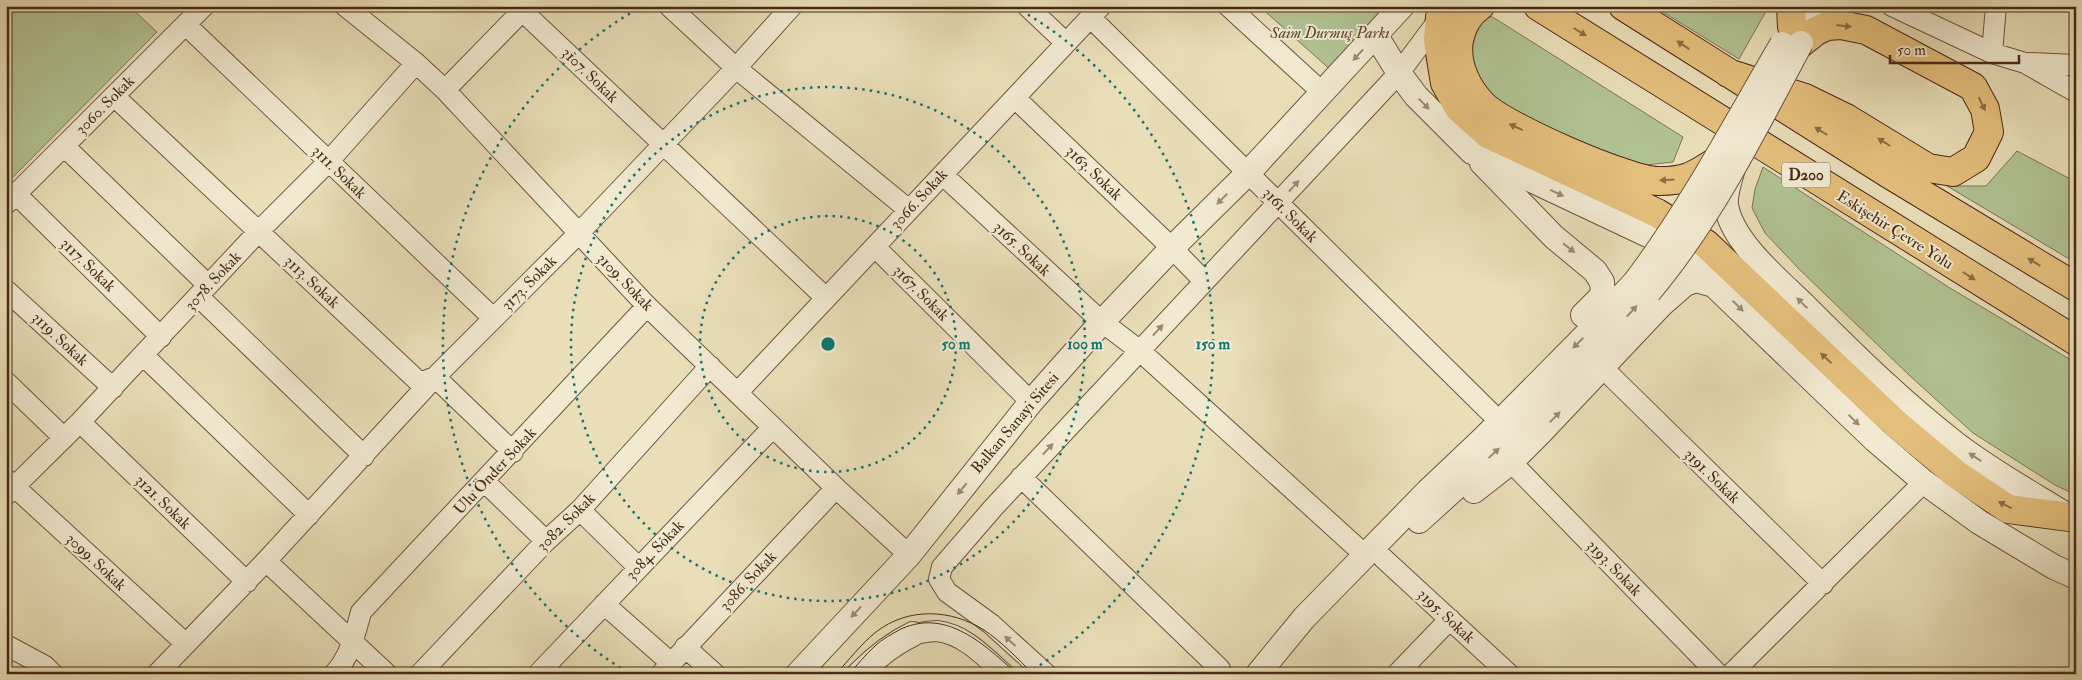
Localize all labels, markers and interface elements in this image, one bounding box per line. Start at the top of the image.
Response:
one-way arrow [1836,22,1852,30]
park label: Saim Durmuş Parkı [1269,23,1390,43]
one-way arrow [1573,27,1586,36]
scale bar [1890,32,2018,64]
one-way arrow [1677,40,1690,49]
text: 50 m [1897,41,1926,60]
street label: 3107. Sokak [557,43,623,107]
one-way arrow [1352,49,1364,61]
street label: 3060. Sokak [71,71,139,139]
one-way arrow [1978,96,1986,111]
one-way arrow [1418,98,1430,110]
one-way arrow [1509,122,1523,130]
one-way arrow [1814,127,1828,136]
one-way arrow [1877,137,1890,146]
street label: 3111. Sokak [308,141,371,203]
street label: 3163. Sokak [1062,141,1127,205]
road number: D200 [1782,162,1830,188]
street label: 3066. Sokak [886,164,952,233]
one-way arrow [1659,177,1675,185]
one-way arrow [1288,181,1300,193]
street label: 3161. Sokak [1258,183,1322,247]
street label: Eskişehir Çevre Yolu [1833,186,1957,274]
one-way arrow [1550,189,1564,197]
one-way arrow [1216,193,1228,205]
street label: 3165. Sokak [989,217,1055,281]
street label: 3117. Sokak [56,234,120,297]
one-way arrow [1562,243,1575,254]
street label: 3078. Sokak [180,247,246,315]
street label: 3109. Sokak [592,249,658,315]
street label: 3113. Sokak [280,251,344,313]
street label: 3173. Sokak [497,251,561,315]
one-way arrow [2028,257,2041,266]
street label: 3167. Sokak [889,261,954,326]
one-way arrow [1963,271,1976,281]
one-way arrow [1796,297,1808,309]
one-way arrow [1731,300,1743,312]
one-way arrow [1626,306,1638,318]
street label: 3119. Sokak [27,308,93,371]
one-way arrow [1152,324,1164,336]
centre of rings [819,335,837,353]
text: 50 m [942,335,971,354]
text: 100 m [1067,335,1103,354]
text: 150 m [1196,335,1230,354]
one-way arrow [1572,337,1584,349]
one-way arrow [1820,352,1832,364]
street label: Balkan Sanayi Sitesi [967,368,1063,478]
one-way arrow [1549,411,1561,423]
one-way arrow [1848,413,1860,425]
street label: Ulu Önder Sokak [449,423,541,519]
one-way arrow [1042,442,1053,455]
street label: 3191. Sokak [1680,444,1745,508]
one-way arrow [1488,447,1500,459]
one-way arrow [1969,452,1982,462]
street label: 3121. Sokak [131,470,196,534]
one-way arrow [956,482,967,495]
street label: 3082. Sokak [533,488,600,555]
one-way arrow [1998,501,2012,509]
street label: 3084. Sokak [622,516,689,584]
street label: 3099. Sokak [62,529,131,595]
street label: 3193. Sokak [1582,536,1646,601]
street label: 3086. Sokak [715,547,781,615]
street label: 3195. Sokak [1413,584,1479,648]
one-way arrow [850,605,862,617]
one-way arrow [1004,635,1016,647]

